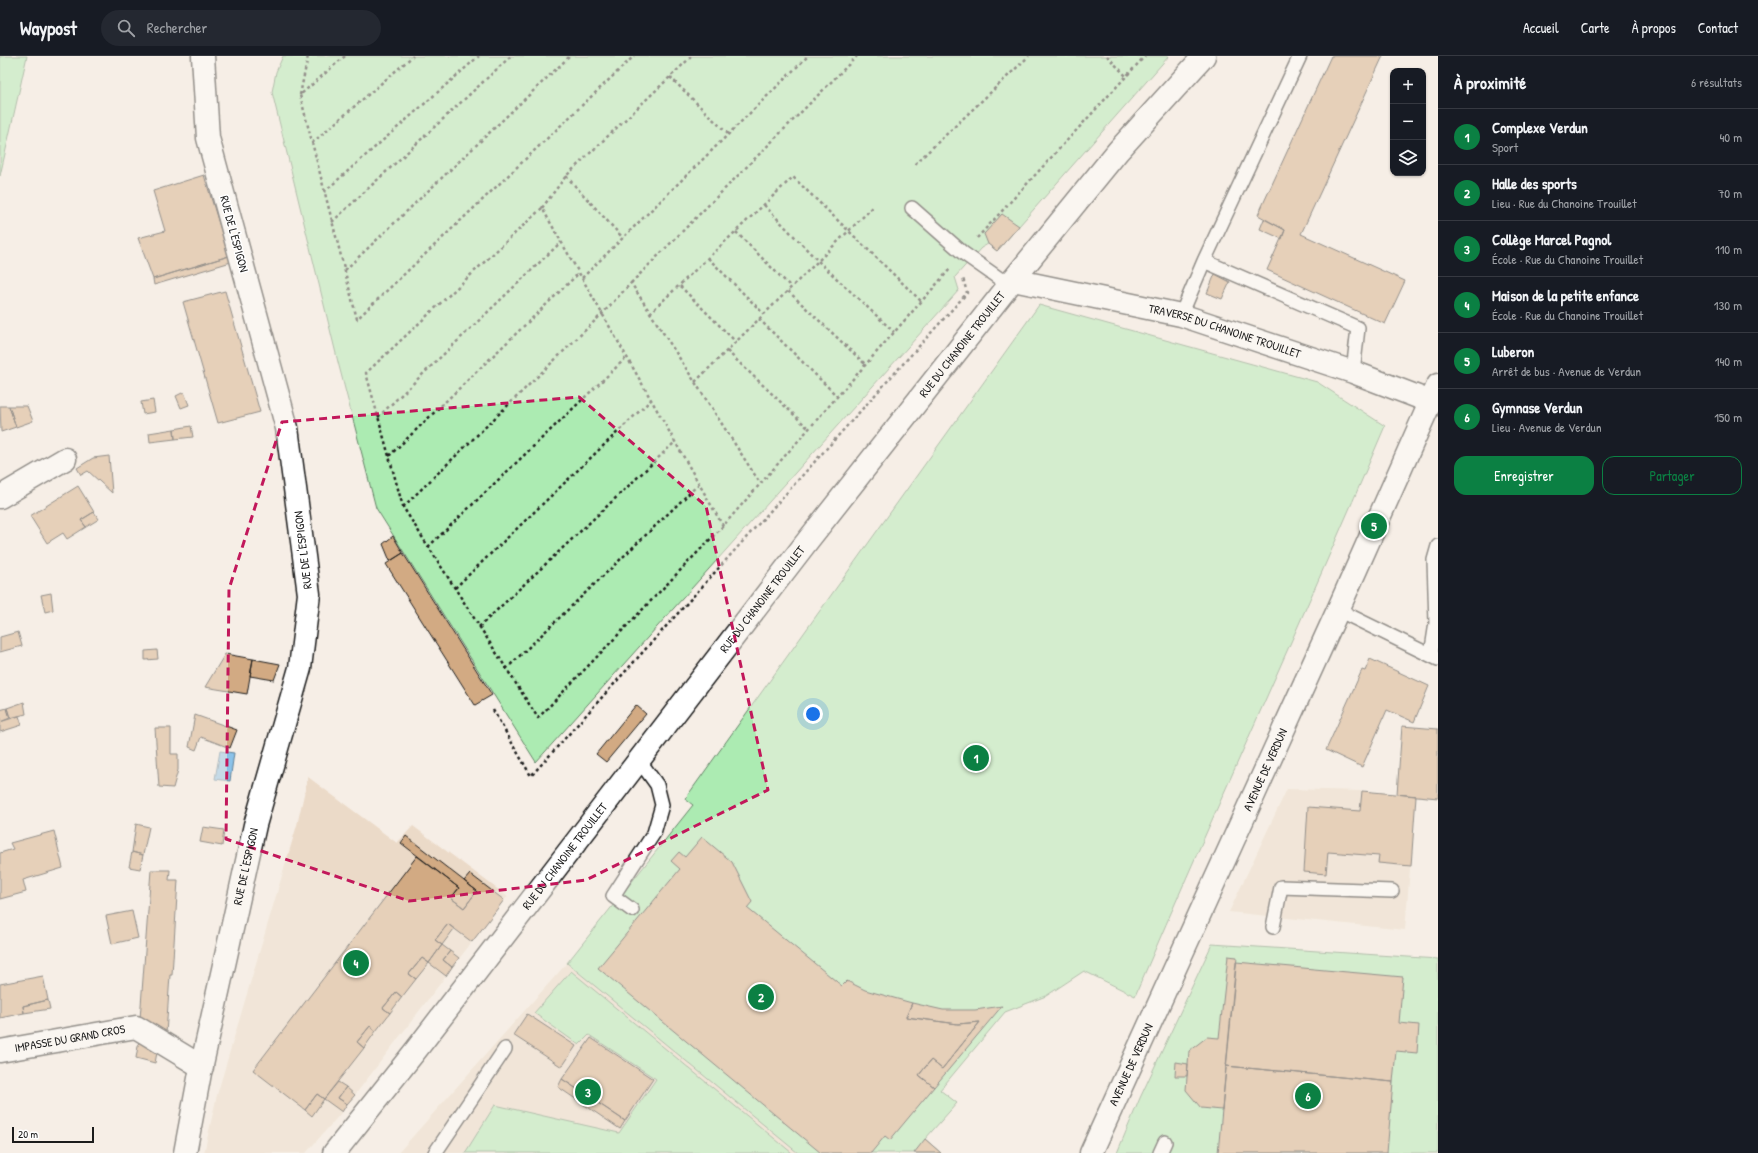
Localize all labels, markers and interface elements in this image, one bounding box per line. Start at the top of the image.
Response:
search box [101,10,381,46]
text: Waypost [20,15,77,41]
icon: search [115,17,137,39]
text: Rechercher [147,17,207,38]
text: Accueil [1523,18,1559,37]
text: Carte [1581,18,1610,37]
text: À propos [1632,18,1676,37]
text: Contact [1698,18,1738,37]
map controls [1390,68,1426,176]
button: + [1390,68,1426,104]
text: À proximité [1454,71,1526,94]
text: 6 résultats [1691,73,1742,91]
button: − [1390,104,1426,140]
text: Complexe Verdun [1492,117,1588,138]
text: 1 [1465,128,1469,146]
text: 40 m [1719,128,1742,146]
text: Sport [1492,138,1518,156]
button: layers [1390,140,1426,176]
text: Halle des sports [1492,173,1577,194]
text: 2 [1464,184,1470,202]
text: 70 m [1718,184,1742,202]
street label: RUE DE L'ESPIGON [216,194,253,274]
text: Lieu · Rue du Chanoine Trouillet [1492,194,1637,212]
text: Collège Marcel Pagnol [1492,229,1611,250]
text: 3 [1464,240,1470,258]
text: 110 m [1715,240,1742,258]
text: École · Rue du Chanoine Trouillet [1492,250,1643,268]
text: Maison de la petite enfance [1492,285,1639,306]
street label: RUE DU CHANOINE TROUILLET [915,287,1009,401]
text: 4 [1465,296,1469,314]
text: 130 m [1714,296,1742,314]
street label: TRAVERSE DU CHANOINE TROUILLET [1147,299,1304,362]
text: École · Rue du Chanoine Trouillet [1492,306,1643,324]
text: Luberon [1492,341,1534,362]
text: 5 [1464,352,1470,370]
text: 140 m [1715,352,1742,370]
text: Arrêt de bus · Avenue de Verdun [1492,362,1641,380]
text: Gymnase Verdun [1492,397,1582,418]
text: 6 [1464,408,1470,426]
text: 150 m [1714,408,1742,426]
text: Lieu · Avenue de Verdun [1492,418,1602,436]
button: Enregistrer [1454,456,1594,495]
button: Partager [1602,456,1742,495]
street label: RUE DE L'ESPIGON [289,510,316,590]
pin: 5 [1361,511,1387,541]
street label: RUE DU CHANOINE TROUILLET [715,542,809,656]
your location [803,704,823,724]
street label: AVENUE DE VERDUN [1239,726,1291,814]
pin: 1 [963,743,989,773]
street label: RUE DU CHANOINE TROUILLET [518,799,611,913]
street label: RUE DE L'ESPIGON [229,826,262,907]
pin: 4 [343,948,369,978]
pin: 2 [748,982,774,1012]
street label: IMPASSE DU GRAND CROS [13,1020,127,1056]
street label: AVENUE DE VERDUN [1105,1020,1157,1109]
pin: 3 [575,1077,601,1107]
pin: 6 [1295,1081,1321,1111]
scale bar [12,1125,94,1144]
text: 20 m [18,1127,38,1141]

